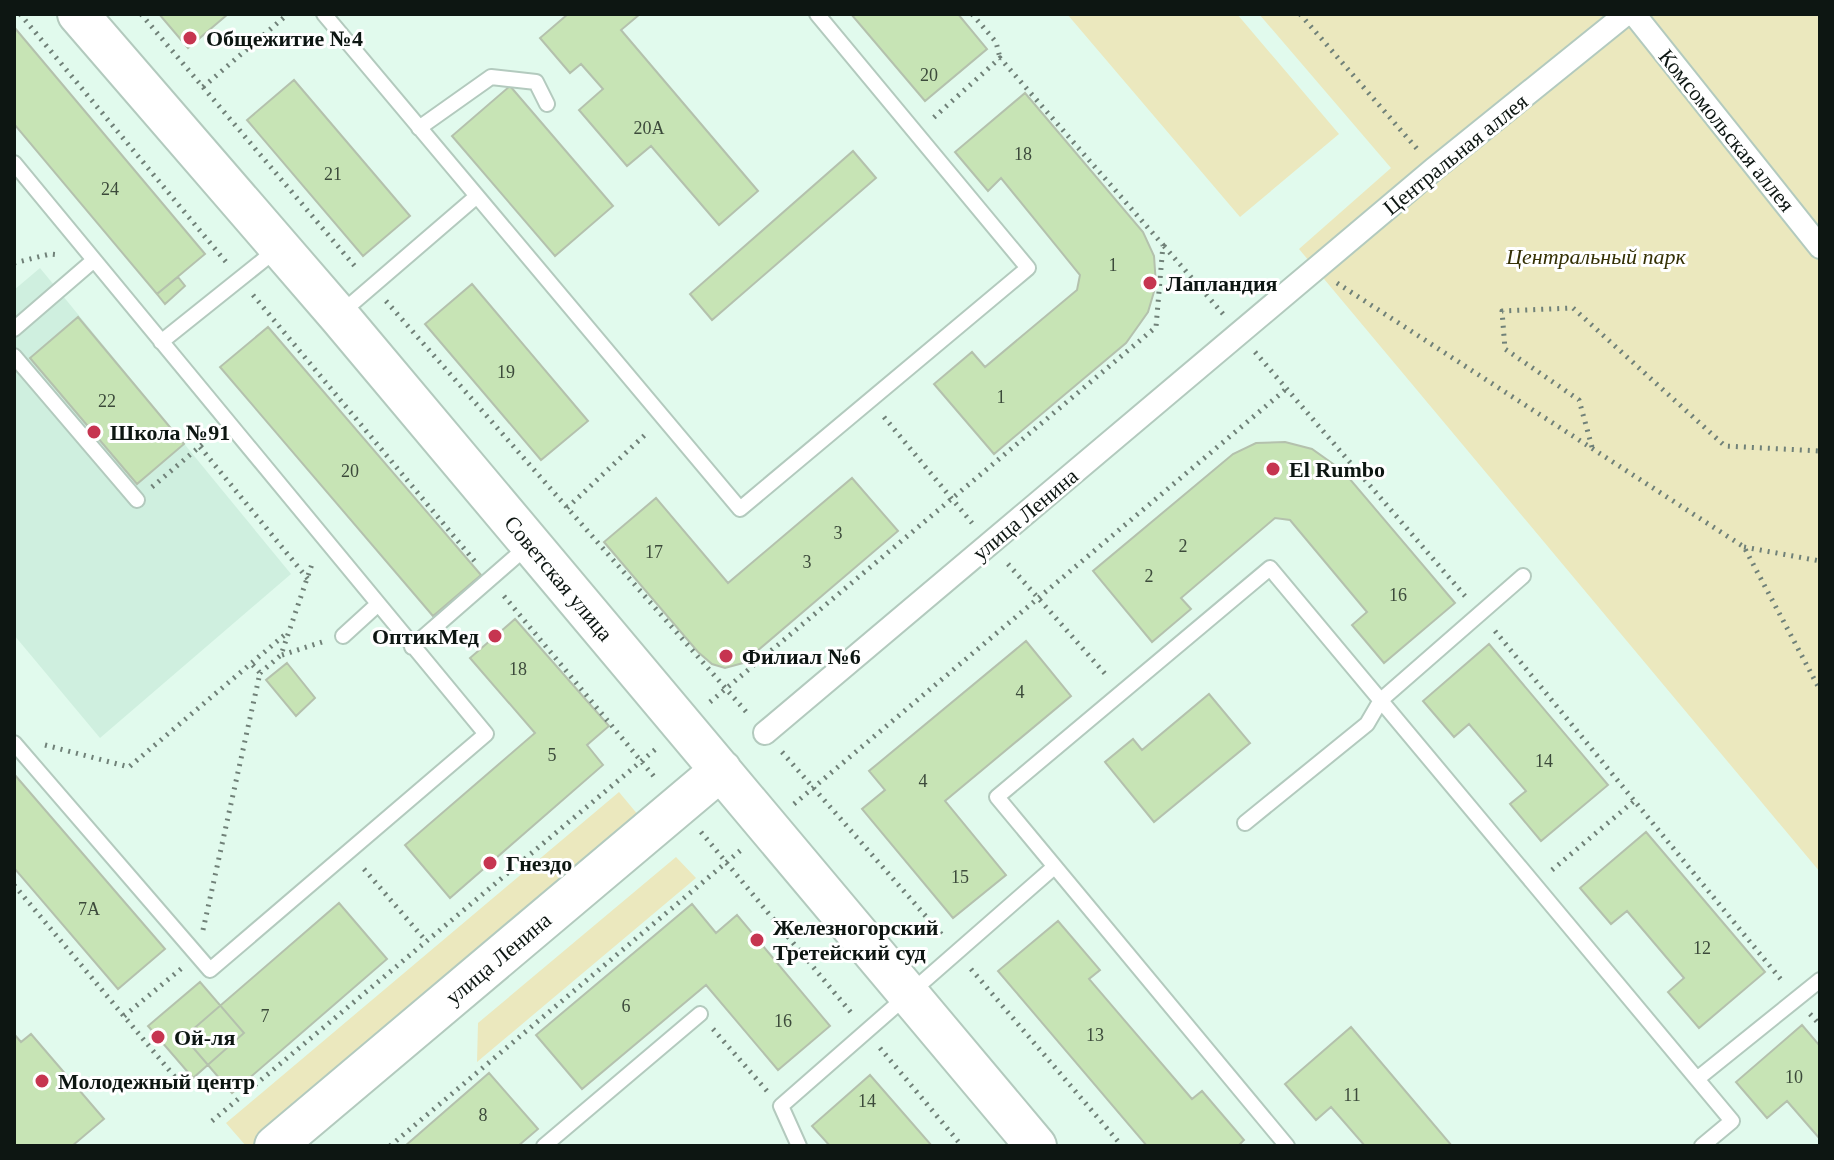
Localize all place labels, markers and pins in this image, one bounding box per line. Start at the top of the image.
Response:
place label: Общежитие №4 [206,26,363,51]
marker: Общежитие №4 [181,29,199,47]
place label: Лапландия [1166,271,1278,296]
marker: Лапландия [1141,274,1159,292]
place label: Школа №91 [110,420,230,445]
marker: Школа №91 [85,423,103,441]
place label: El Rumbo [1289,457,1385,482]
marker: El Rumbo [1264,460,1282,478]
place label: ОптикМед [372,624,479,649]
marker: ОптикМед [486,627,504,645]
place label: Филиал №6 [742,644,861,669]
marker: Филиал №6 [717,647,735,665]
place label: Гнездо [506,851,572,876]
marker: Гнездо [481,854,499,872]
place label: Железногорский Третейский суд [773,915,939,965]
marker: Железногорский Третейский суд [748,931,766,949]
place label: Ой-ля [174,1025,235,1050]
marker: Ой-ля [149,1028,167,1046]
place label: Молодежный центр [58,1069,255,1094]
marker: Молодежный центр [33,1072,51,1090]

